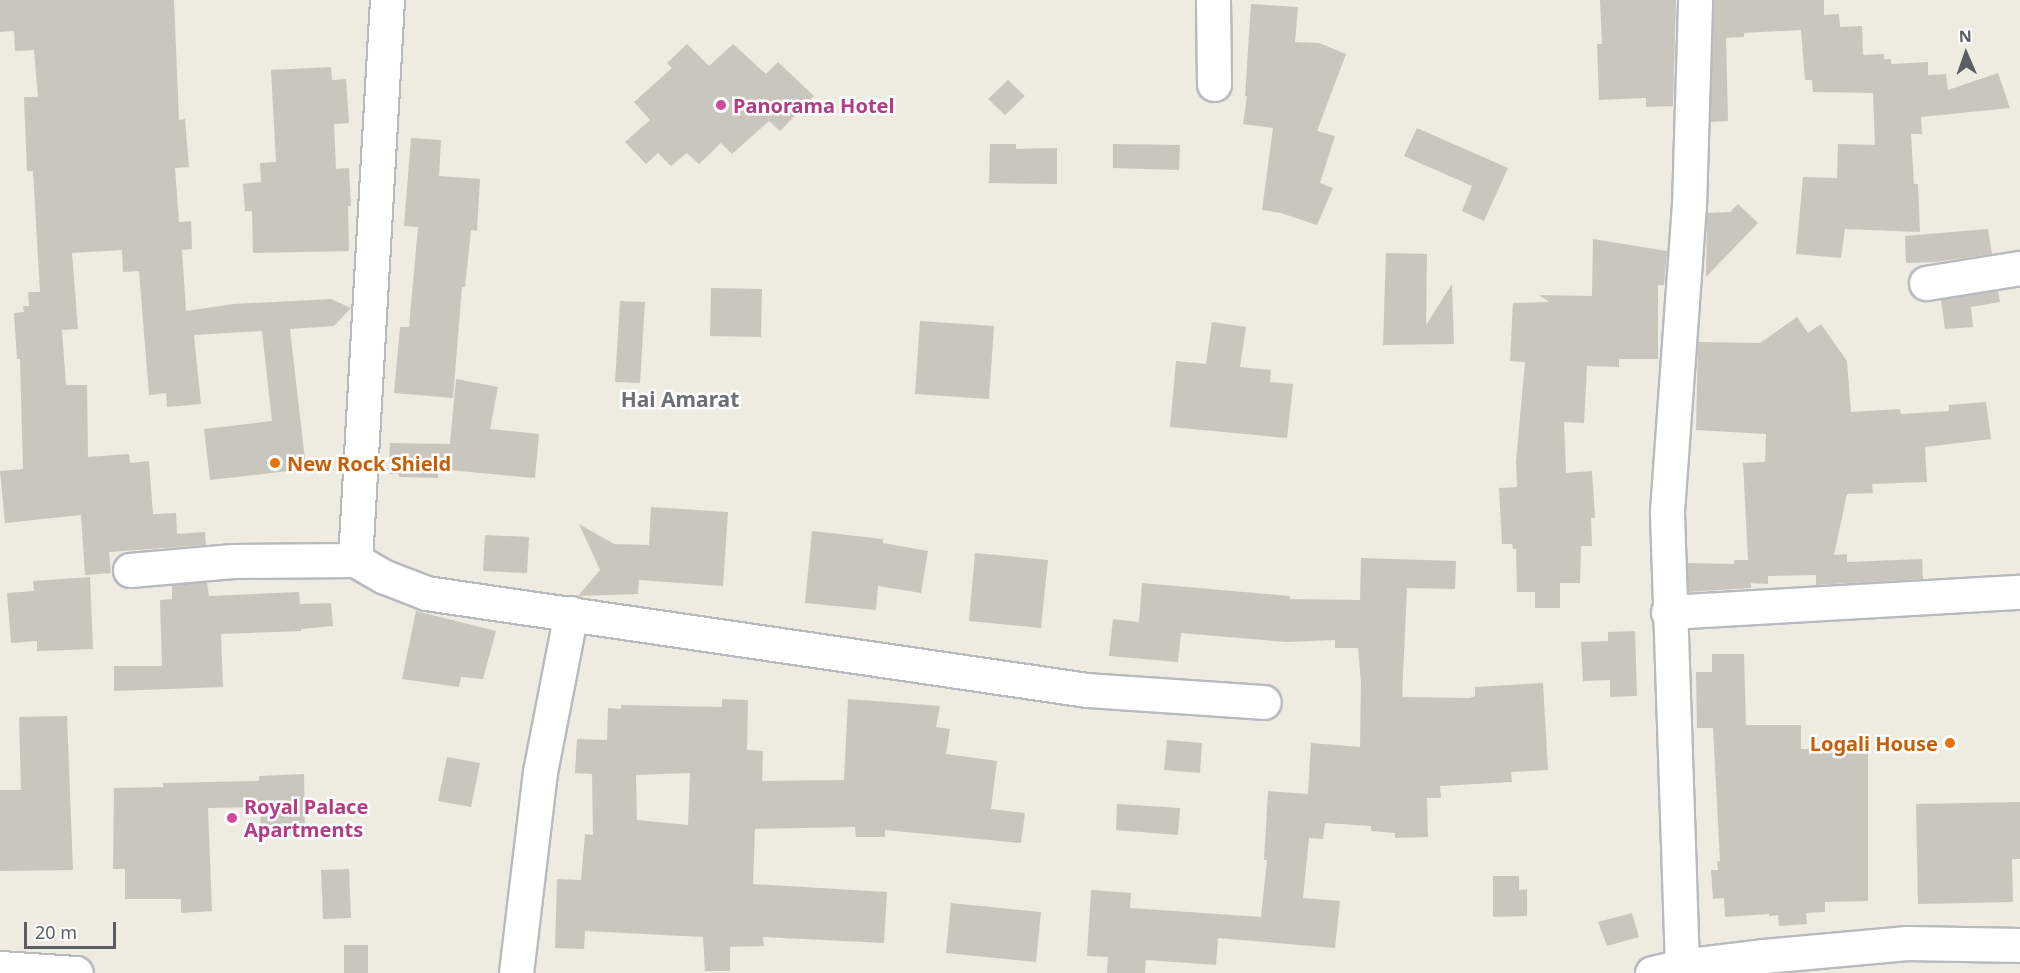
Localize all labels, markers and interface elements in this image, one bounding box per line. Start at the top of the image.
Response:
north arrow [1936,24,1996,84]
text: N [1958,25,1972,47]
place label: Panorama Hotel [733,93,894,117]
marker: Panorama Hotel [714,98,728,112]
district label: Hai Amarat [621,386,739,412]
place label: New Rock Shield [287,451,451,475]
marker: New Rock Shield [268,456,282,470]
place label: Logali House [1810,731,1938,755]
marker: Logali House [1943,736,1957,750]
place label: Royal Palace Apartments [244,795,368,842]
marker: Royal Palace Apartments [225,811,239,825]
scale bar [27,910,118,948]
text: 20 m [35,920,77,944]

